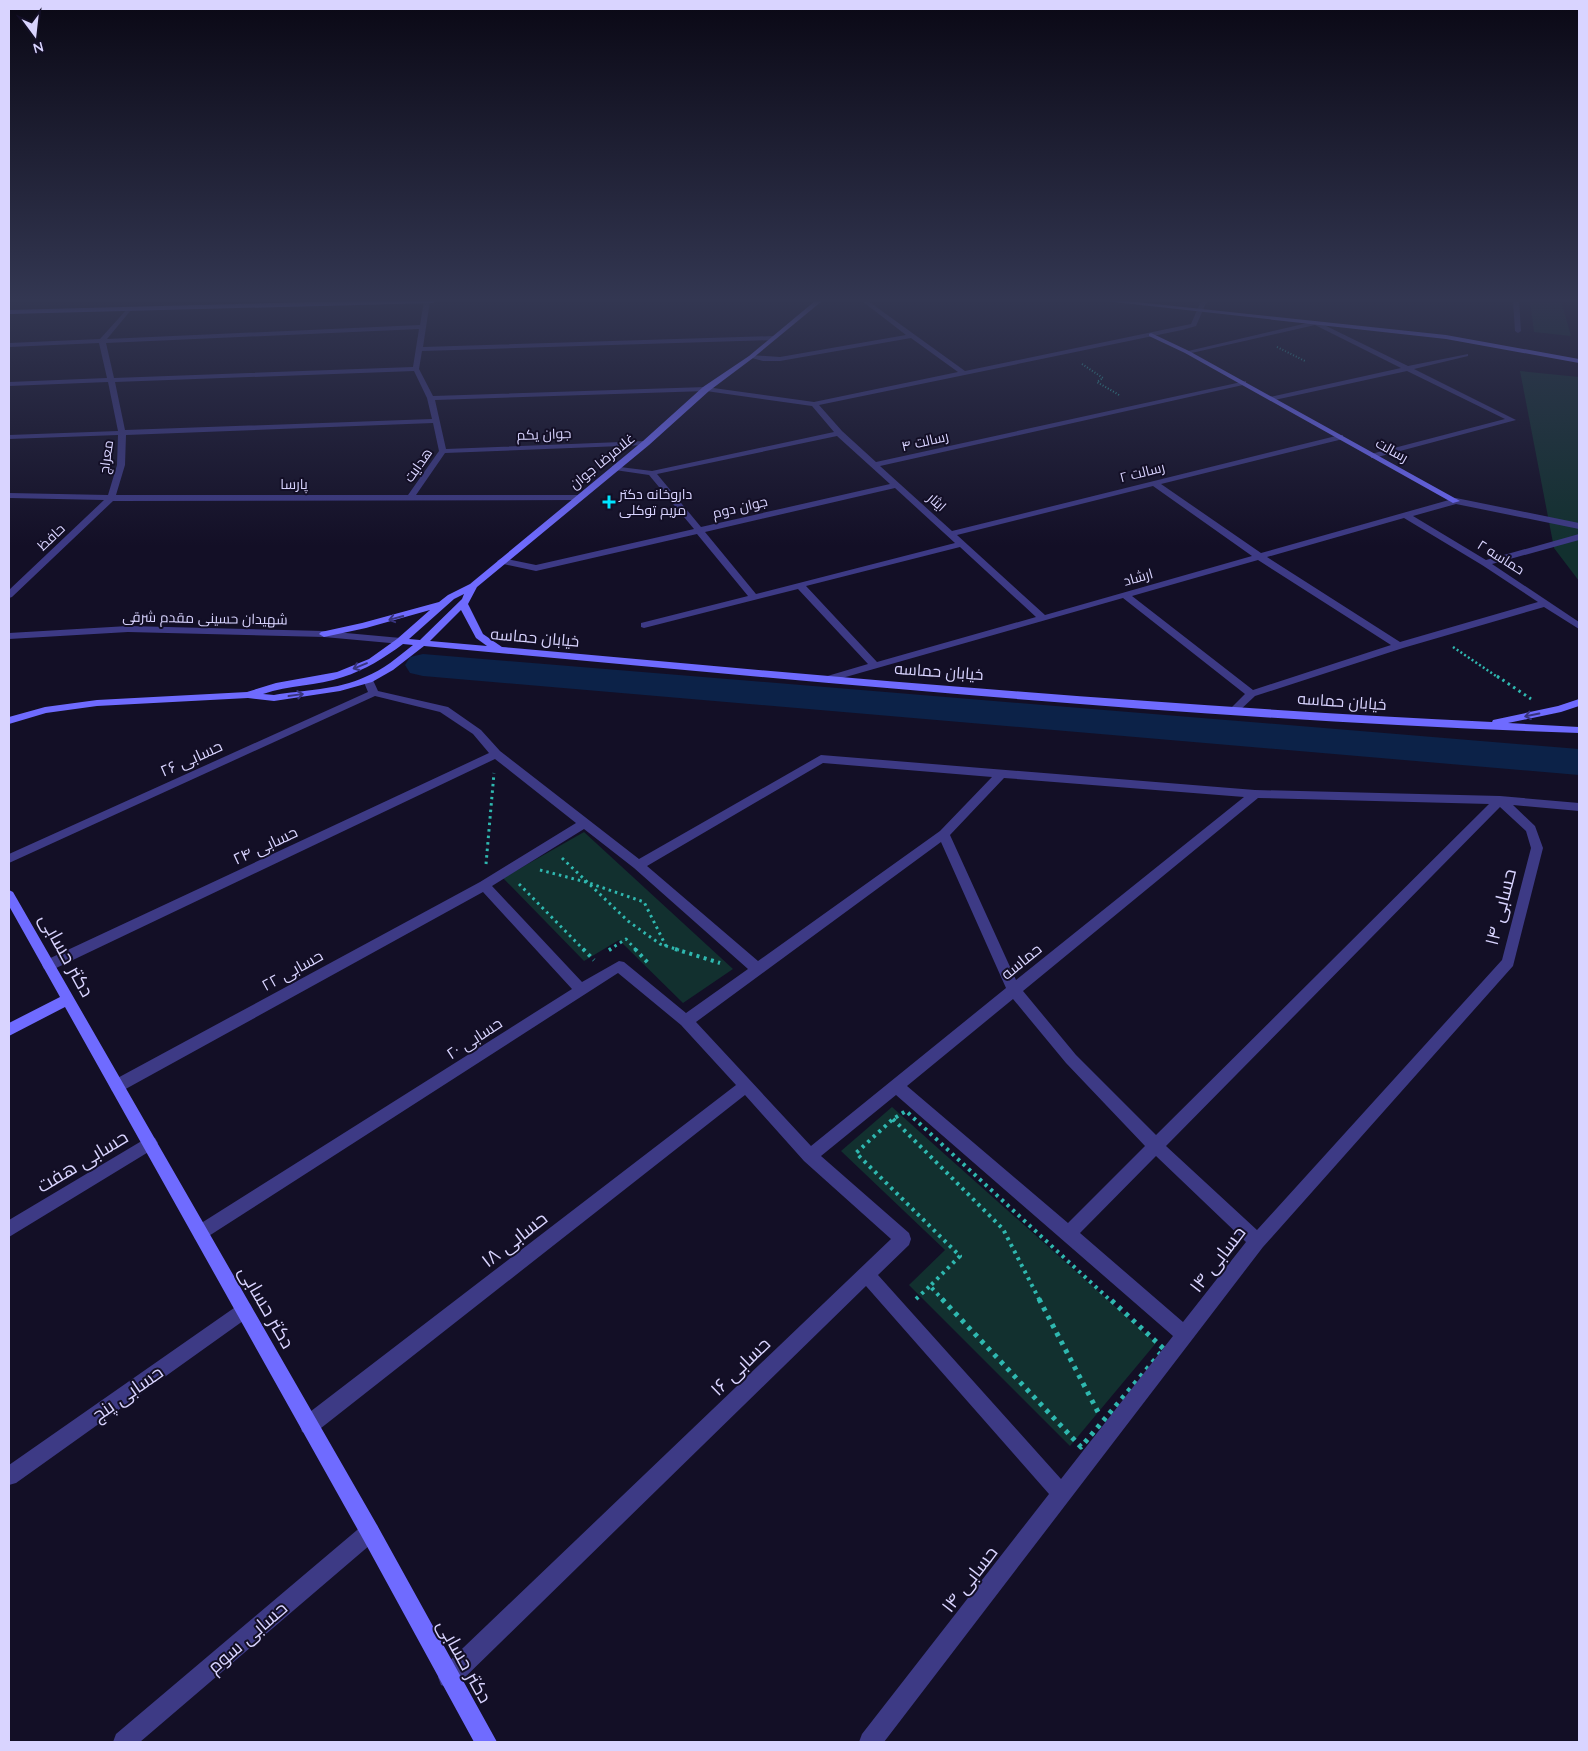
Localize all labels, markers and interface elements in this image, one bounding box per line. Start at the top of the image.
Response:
north arrow [10,10,60,60]
text: N [31,38,46,58]
street label: جوان یکم [516,424,572,445]
street label: رسالت ۴ [900,427,950,455]
street label: غلامرضا جوان [566,429,638,493]
street label: رسالت [1372,434,1412,466]
street label: معراج [95,439,117,475]
street label: هدایت [400,444,436,486]
street label: رسالت ۲ [1118,458,1166,486]
street label: پارسا [280,475,308,494]
place label: داروخانه دکتر مریم توکلی [618,485,692,520]
street label: ایثار [923,488,950,515]
street label: جوان دوم [711,492,770,523]
marker: داروخانه دکتر مریم توکلی [603,496,615,508]
street label: حافظ [33,520,69,554]
street label: حماسه ۲ [1474,536,1528,578]
street label: ارشاد [1121,564,1155,590]
street label: شهیدان حسینی مقدم شرقی [122,608,288,629]
one-way arrow [388,614,404,623]
street label: خیابان حماسه [490,623,580,652]
street label: خیابان حماسه [894,658,984,685]
one-way arrow [353,662,368,672]
street label: خیابان حماسه [1297,688,1387,715]
one-way arrow [288,690,304,700]
one-way arrow [1525,710,1541,720]
street label: حسابی ۲۶ [157,735,226,782]
street label: حسابی ۲۴ [229,821,301,870]
street label: حسابی ۱۴ [1479,866,1521,948]
street label: دکتر حسابی [34,909,100,1001]
street label: حماسه [996,938,1046,984]
street label: حسابی ۲۲ [258,945,327,996]
street label: حسابی ۲۰ [442,1013,506,1064]
street label: حسابی هفت [32,1124,132,1198]
street label: حسابی ۱۸ [476,1206,552,1272]
street label: حسابی ۱۴ [1184,1221,1250,1297]
street label: دکتر حسابی [234,1261,300,1353]
street label: حسابی ۱۶ [705,1331,775,1401]
street label: حسابی پنج [86,1360,169,1428]
street label: حسابی ۱۴ [936,1541,1002,1617]
street label: حسابی سوم [202,1596,293,1680]
street label: دکتر حسابی [432,1615,498,1707]

